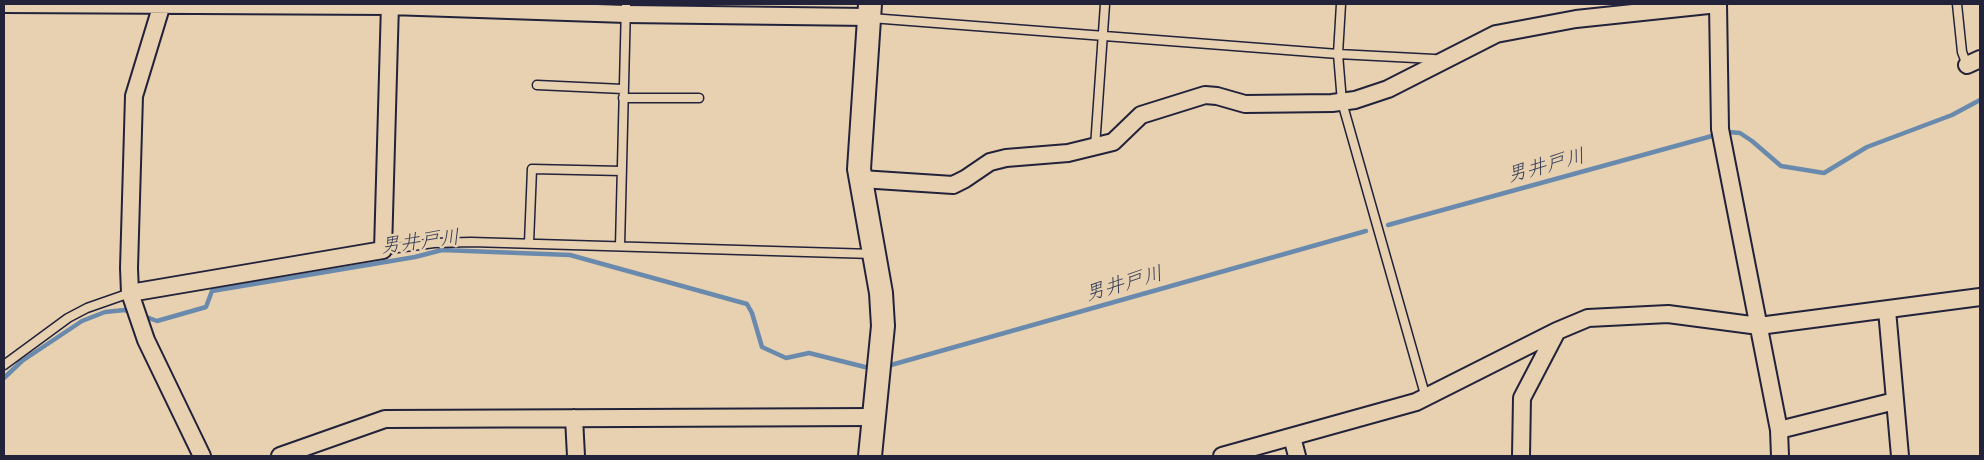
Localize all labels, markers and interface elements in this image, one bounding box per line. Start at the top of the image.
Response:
water label: 男井戸川 [1504,144,1588,188]
water label: 男井戸川 [379,225,461,259]
water label: 男井戸川 [1082,261,1166,307]

